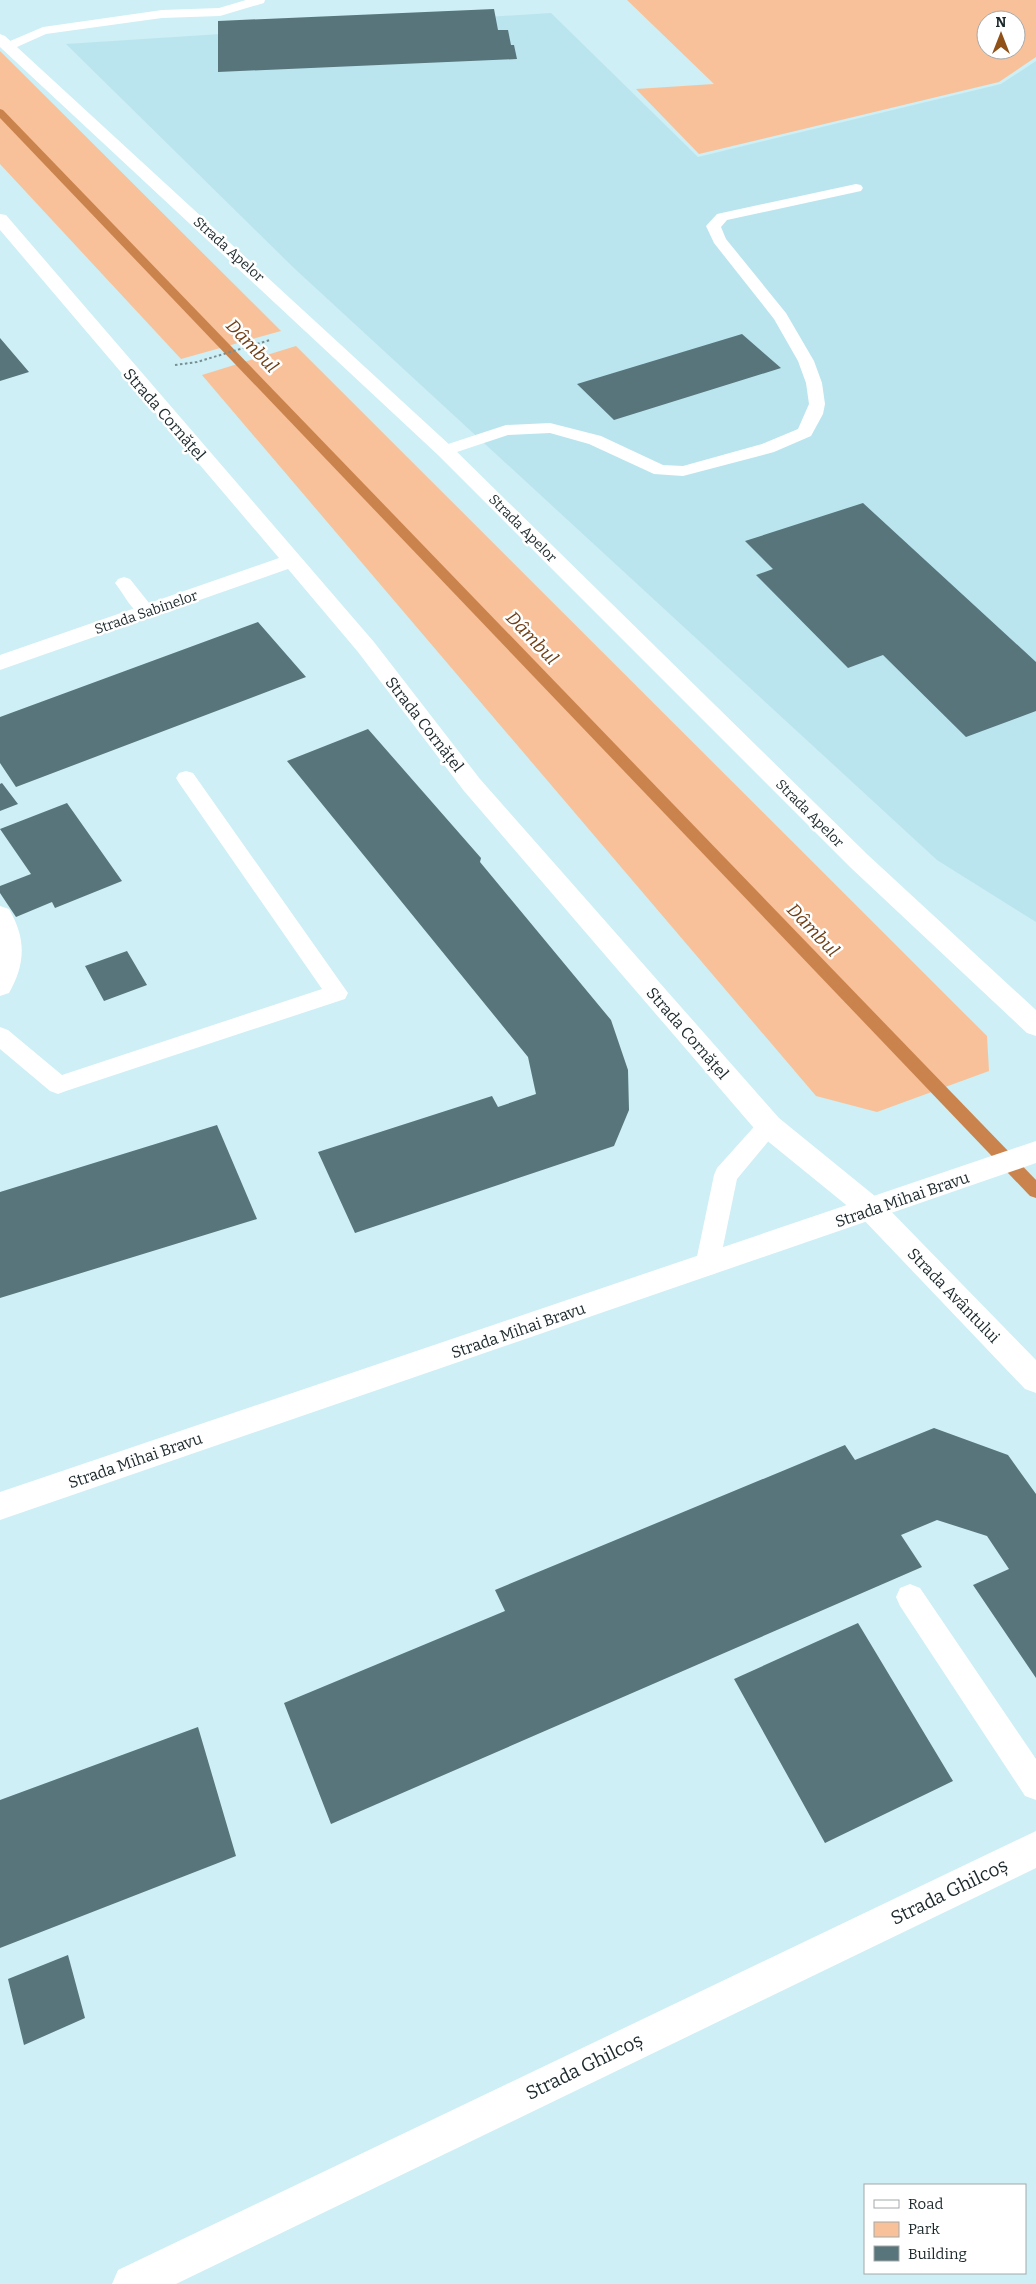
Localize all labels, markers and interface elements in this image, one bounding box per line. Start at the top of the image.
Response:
north arrow [976,10,1026,60]
text: N [996,14,1007,31]
street label: Strada Apelor [190,213,267,286]
water label: Dâmbul [221,315,283,377]
street label: Strada Cornățel [119,365,210,465]
street label: Strada Apelor [485,491,560,566]
street label: Strada Sabinelor [92,587,200,638]
water label: Dâmbul [501,607,563,669]
street label: Strada Cornățel [381,673,468,777]
street label: Strada Apelor [772,776,847,851]
water label: Dâmbul [782,899,844,961]
street label: Strada Cornățel [642,984,733,1084]
street label: Strada Mihai Bravu [833,1168,972,1231]
street label: Strada Avântului [904,1244,1004,1347]
street label: Strada Mihai Bravu [449,1299,588,1362]
street label: Strada Mihai Bravu [66,1429,205,1492]
street label: Strada Ghilcoș [887,1853,1012,1930]
street label: Strada Ghilcoș [522,2028,647,2105]
legend [864,2184,1026,2274]
text: Road [908,2195,943,2213]
text: Park [908,2220,940,2238]
text: Building [908,2245,967,2263]

